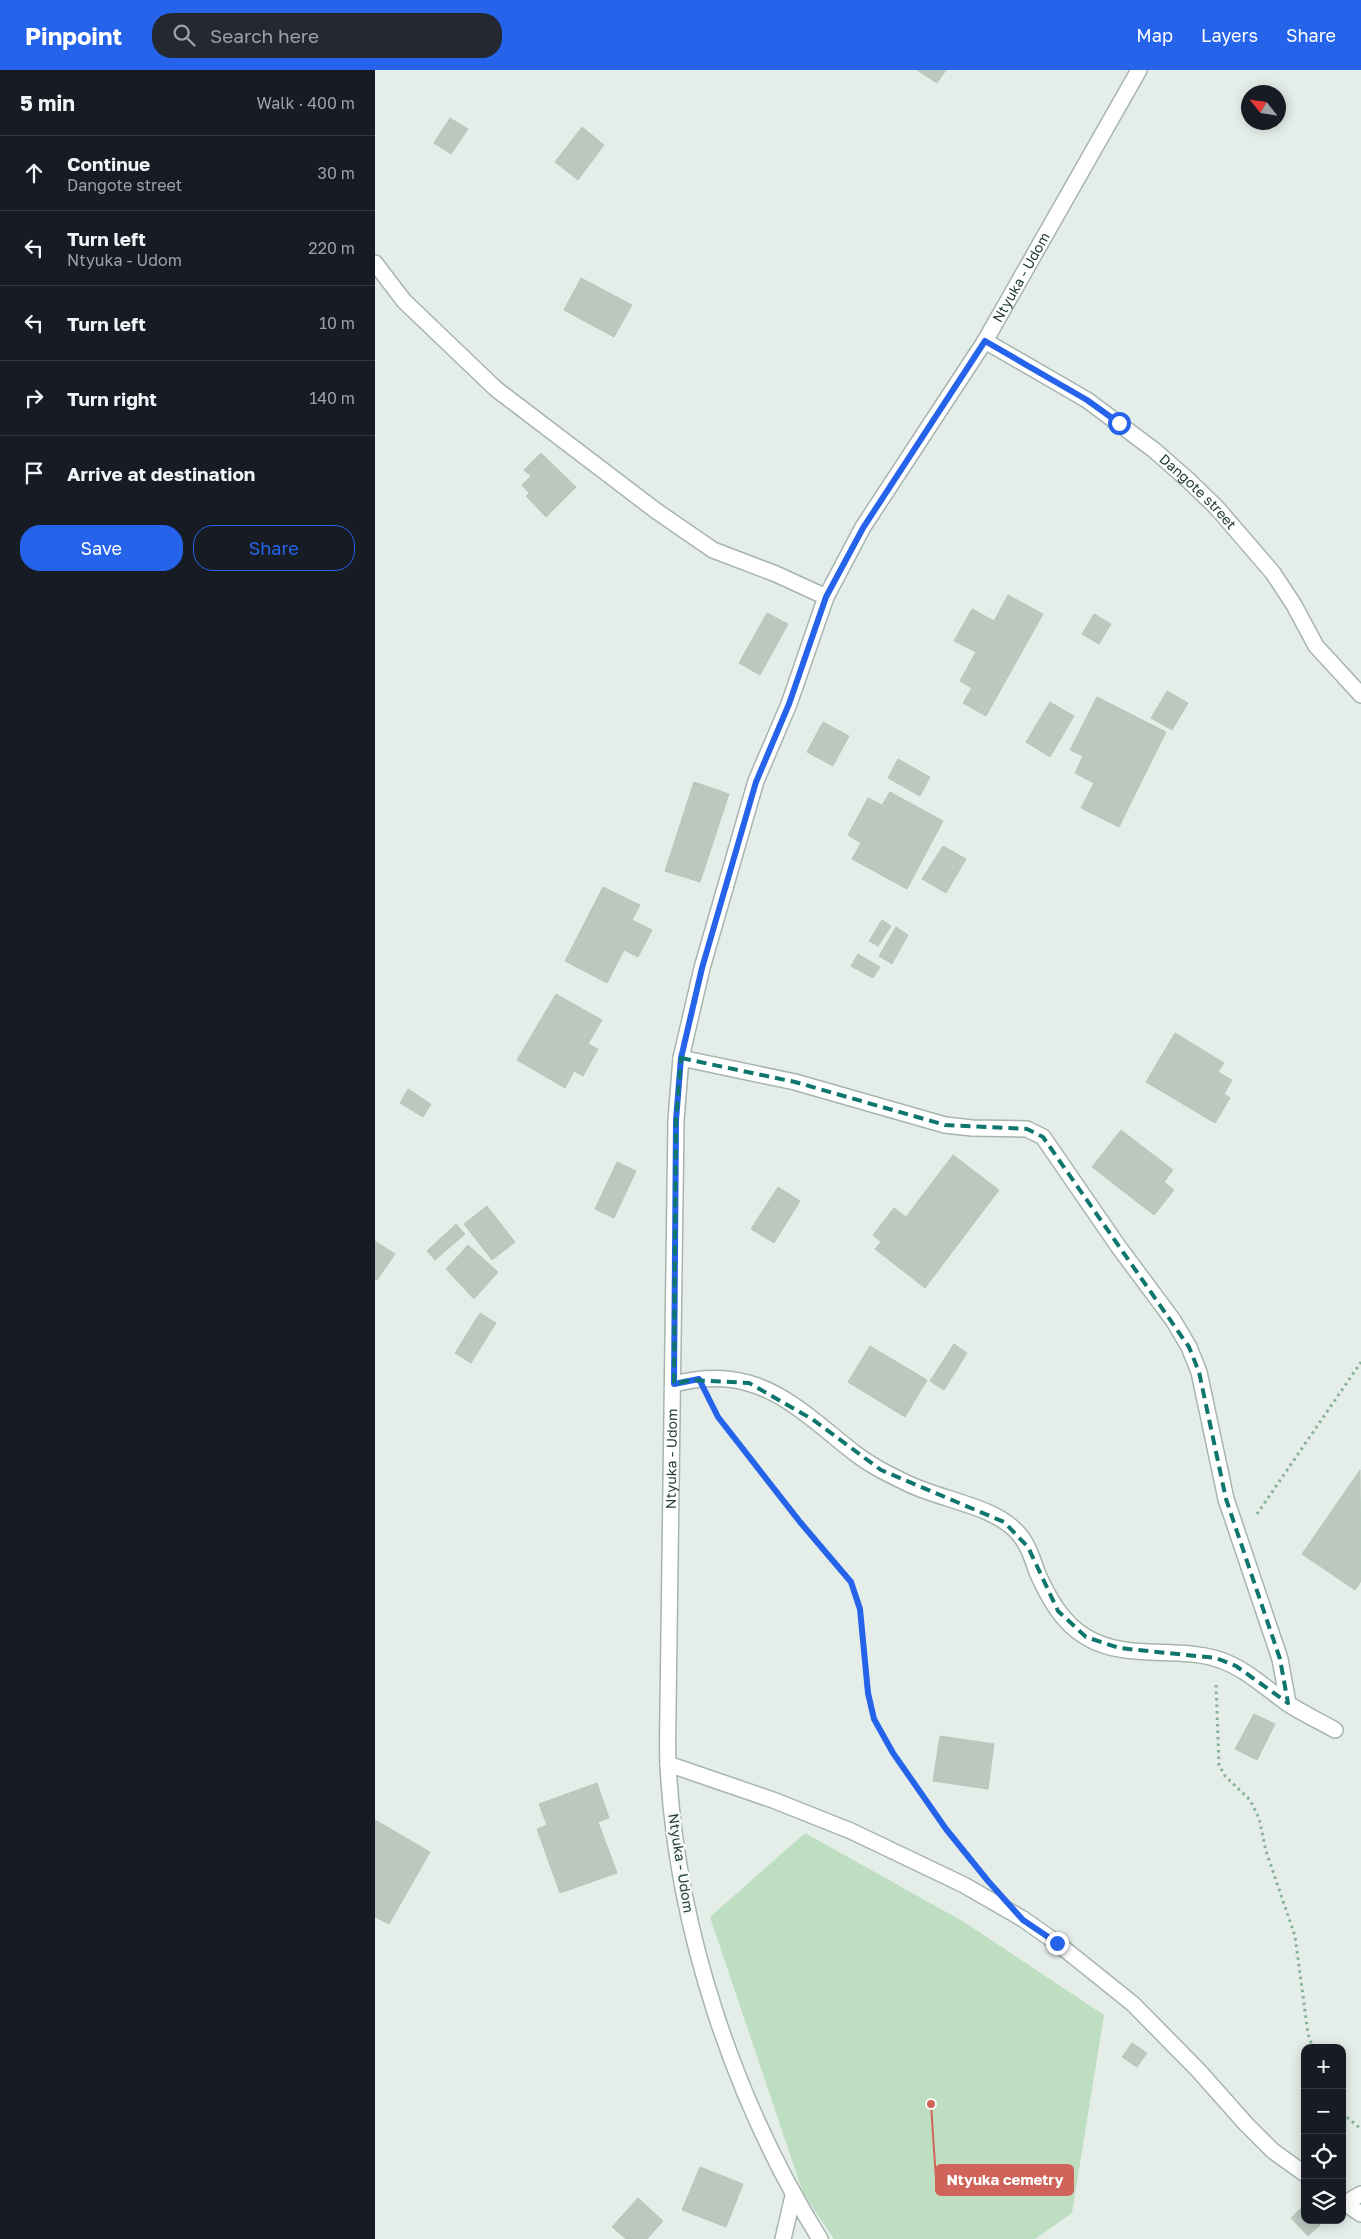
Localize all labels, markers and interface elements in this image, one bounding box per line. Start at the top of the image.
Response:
search box [152,13,502,58]
text: Pinpoint [25,21,122,50]
icon: search [170,21,198,49]
text: Search here [210,24,319,47]
text: Map [1136,24,1173,46]
text: Layers [1201,24,1258,46]
text: Share [1286,24,1336,46]
north arrow [1241,85,1286,130]
text: 5 min [20,90,75,116]
text: Walk · 400 m [257,93,355,113]
text: Continue [67,152,150,175]
icon: ahead [20,159,48,187]
text: 30 m [318,163,355,183]
text: Dangote street [67,175,182,195]
text: Turn left [67,227,146,250]
street label: Ntyuka - Udom [989,229,1053,325]
icon: left [20,234,48,262]
text: 220 m [308,238,355,258]
text: Ntyuka - Udom [67,250,182,270]
icon: left [20,309,48,337]
text: Turn left [67,312,146,335]
text: 10 m [319,313,355,333]
icon: right [20,384,48,412]
text: Turn right [67,387,157,410]
text: 140 m [309,388,355,408]
route start [1108,412,1131,435]
street label: Dangote street [1156,450,1240,532]
icon: arrive [20,459,48,487]
text: Arrive at destination [67,462,255,485]
button: Save [20,525,183,571]
button: Share [193,525,355,571]
street label: Ntyuka - Udom [662,1408,680,1509]
street label: Ntyuka - Udom [665,1812,698,1914]
route end [1046,1932,1069,1955]
map controls [1301,2044,1346,2224]
button: + [1301,2044,1346,2089]
button: − [1301,2089,1346,2134]
button: locate [1301,2134,1346,2179]
callout: Ntyuka cemetry [936,2165,1073,2195]
text: Ntyuka cemetry [946,2170,1064,2188]
button: layers [1301,2179,1346,2224]

